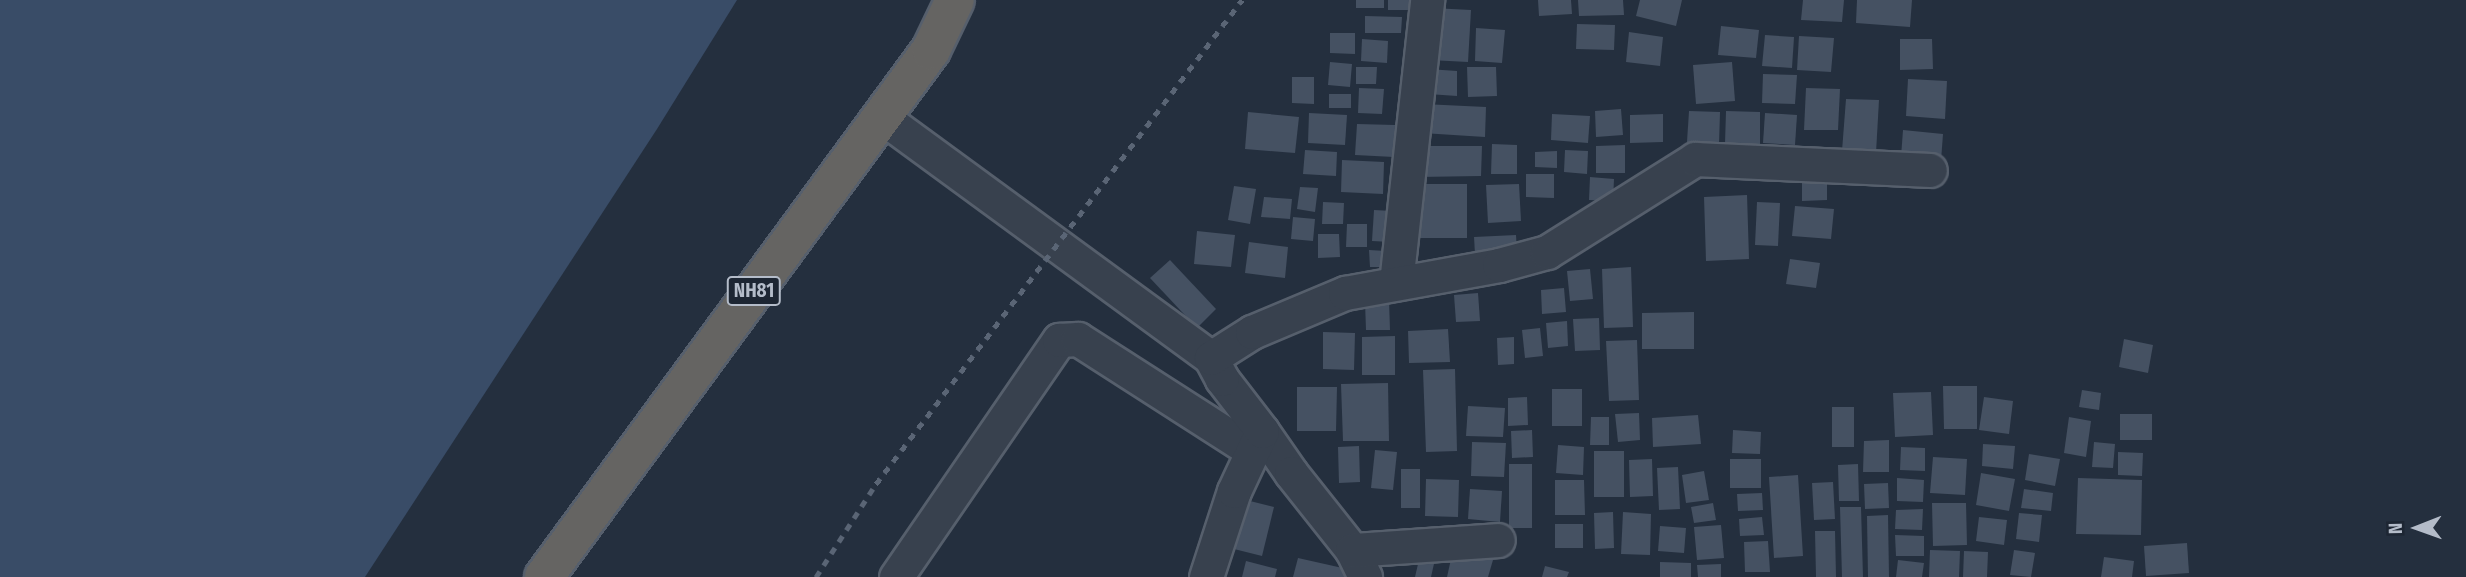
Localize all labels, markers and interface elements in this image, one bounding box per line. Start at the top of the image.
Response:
road number: NH81 [726,276,782,306]
north arrow [2382,493,2452,563]
text: N [2384,522,2407,534]

